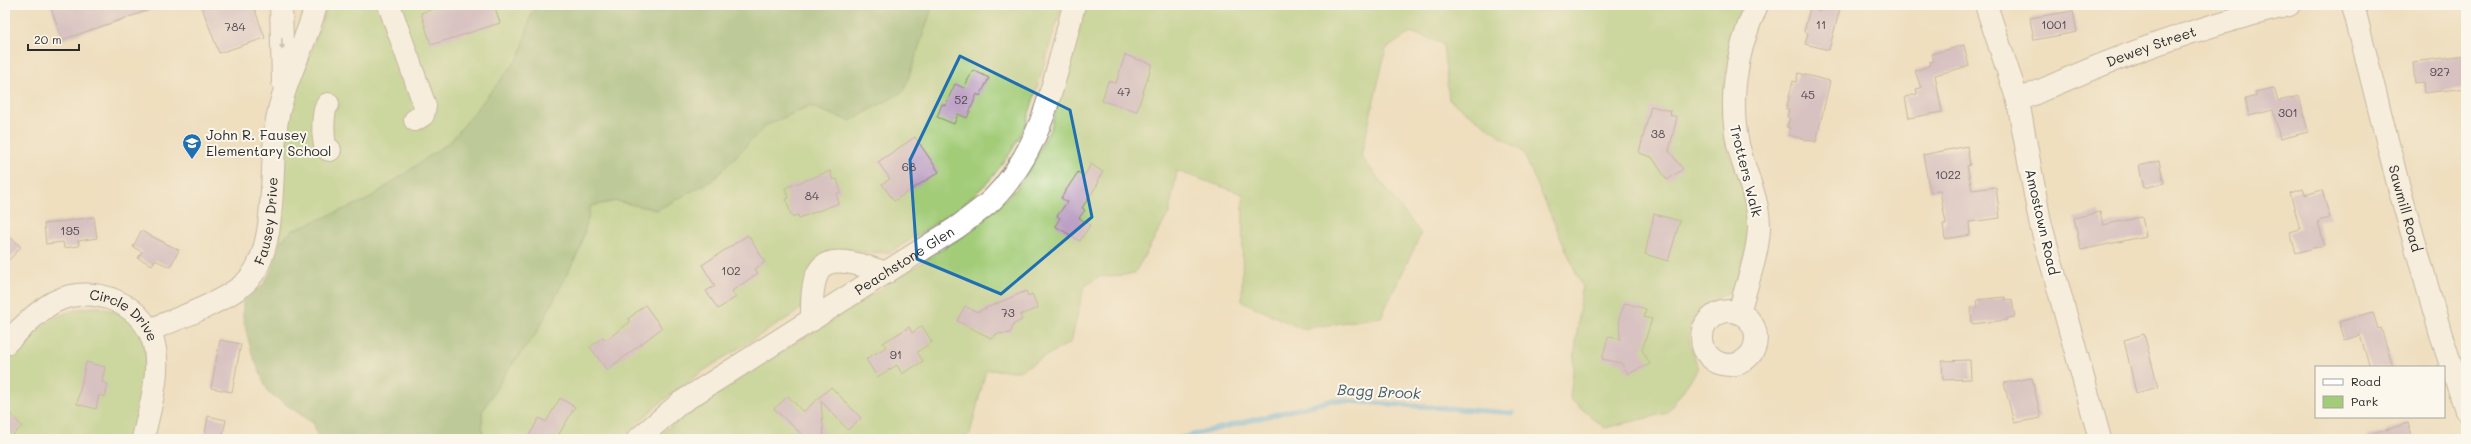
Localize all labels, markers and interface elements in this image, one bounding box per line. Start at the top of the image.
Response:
house number: 11 [1816,16,1826,32]
house number: 1001 [2041,16,2067,32]
house number: 784 [225,18,245,34]
street label: Dewey Street [2103,21,2198,71]
scale bar [28,26,79,52]
text: 20 m [34,31,62,47]
one-way arrow [279,38,286,50]
house number: 927 [2430,63,2451,79]
house number: 47 [1117,83,1131,99]
house number: 45 [1801,86,1815,102]
house number: 52 [954,91,968,107]
house number: 301 [2278,104,2298,120]
street label: Trotters Walk [1726,123,1767,219]
place label: John R. Fausey Elementary School [206,125,332,160]
house number: 38 [1651,125,1665,141]
school or university icon: John R. Fausey Elementary School [181,132,203,160]
house number: 68 [902,158,916,174]
street label: Sawmill Road [2385,163,2427,254]
house number: 1022 [1935,166,1961,182]
street label: Amostown Road [2021,167,2064,277]
street label: Fausey Drive [249,177,282,268]
house number: 84 [805,187,819,203]
house number: 195 [60,222,80,238]
street label: Peachstone Glen [851,222,958,299]
house number: 102 [721,262,741,278]
street label: Circle Drive [88,285,163,344]
house number: 73 [1001,304,1015,320]
house number: 91 [890,346,902,362]
legend [2315,366,2445,418]
text: Road [2351,373,2381,389]
water label: Bagg Brook [1337,379,1422,403]
text: Park [2351,393,2378,409]

